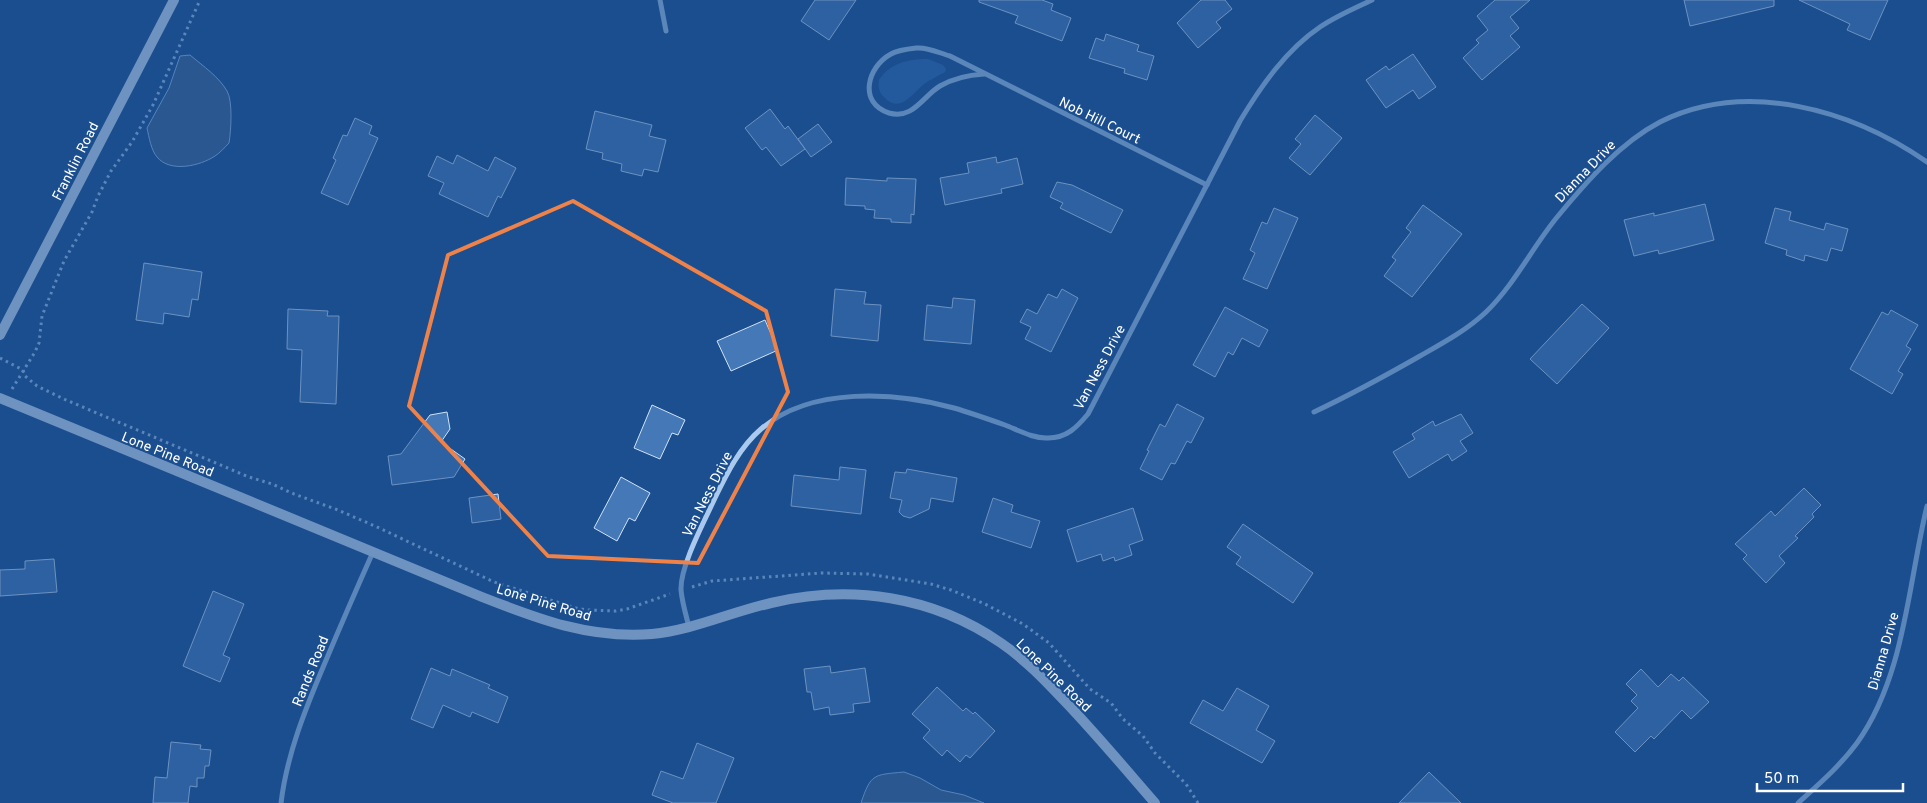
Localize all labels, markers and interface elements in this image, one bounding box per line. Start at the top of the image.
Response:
street label: Nob Hill Court [1056,94,1143,148]
street label: Franklin Road [49,120,103,204]
street label: Dianna Drive [1552,137,1620,207]
street label: Van Ness Drive [1071,322,1130,413]
street label: Lone Pine Road [119,429,216,482]
street label: Van Ness Drive [679,449,737,540]
street label: Lone Pine Road [494,581,593,626]
street label: Dianna Drive [1865,610,1904,692]
street label: Rands Road [289,634,333,709]
street label: Lone Pine Road [1012,636,1094,716]
scale bar [1757,760,1903,792]
text: 50 m [1764,770,1799,789]

